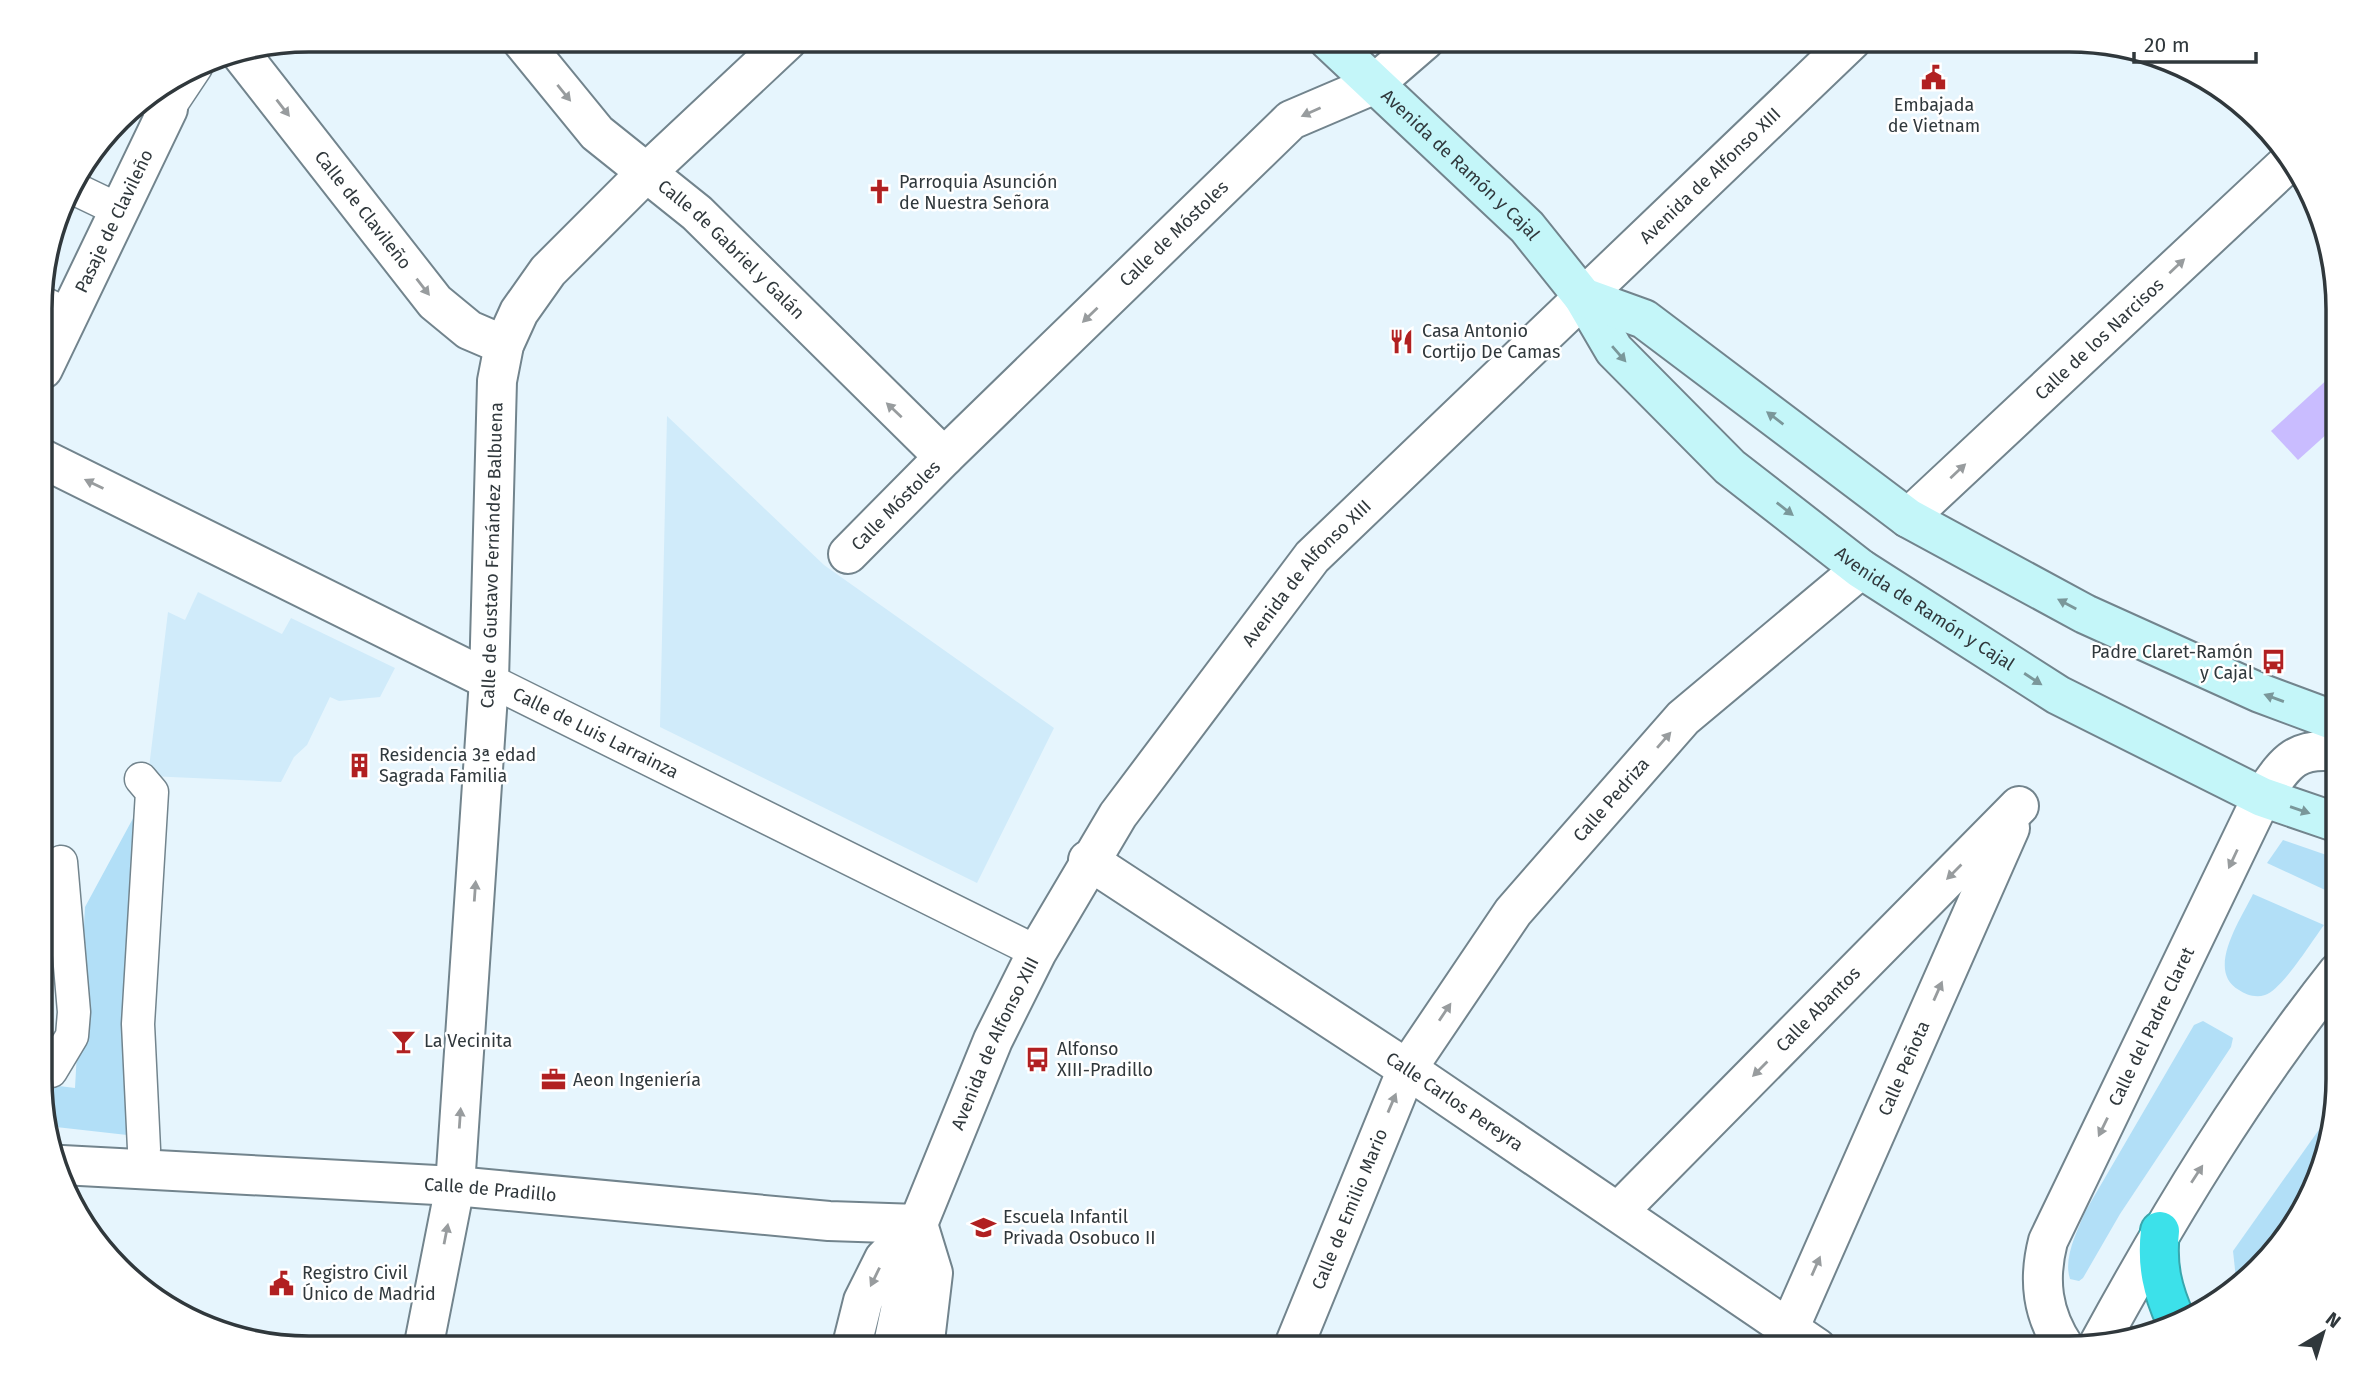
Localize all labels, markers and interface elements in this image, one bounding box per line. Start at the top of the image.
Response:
scale bar [2134,21,2256,65]
text: 20 m [2144,32,2190,58]
public building icon: Embajada de Vietnam [1920,64,1948,92]
one-way arrow [556,85,571,102]
street label: Avenida de Ramón y Cajal [1377,85,1544,245]
place label: Embajada de Vietnam [1888,94,1980,137]
one-way arrow [276,98,291,116]
street label: Avenida de Alfonso XIII [1635,103,1785,248]
one-way arrow [1300,107,1321,118]
street label: Pasaje de Clavileño [70,146,158,297]
street label: Calle de Clavileño [310,146,416,274]
place label: Parroquia Asunción de Nuestra Señora [899,171,1058,214]
street label: Calle de Gabriel y Galán [653,175,809,324]
street label: Calle de Móstoles [1115,176,1233,291]
church icon: Parroquia Asunción de Nuestra Señora [865,178,893,206]
one-way arrow [2169,257,2186,274]
street label: Calle de los Narcisos [2030,274,2168,405]
one-way arrow [416,278,430,296]
one-way arrow [1082,306,1099,322]
place label: Casa Antonio Cortijo De Camas [1422,320,1560,363]
restaurant icon: Casa Antonio Cortijo De Camas [1388,327,1416,355]
one-way arrow [1611,345,1627,363]
street label: Calle de Gustavo Fernández Balbuena [476,402,507,709]
one-way arrow [885,402,903,418]
one-way arrow [1765,411,1784,425]
street label: Calle Móstoles [847,456,945,555]
one-way arrow [1949,463,1967,479]
one-way arrow [84,479,104,490]
street label: Avenida de Alfonso XIII [1238,495,1376,651]
one-way arrow [1775,502,1793,517]
street label: Avenida de Ramón y Cajal [1831,542,2019,675]
one-way arrow [2057,598,2077,610]
place label: Padre Claret-Ramón y Cajal [2091,641,2253,684]
bus stop icon: Padre Claret-Ramón y Cajal [2259,648,2287,676]
one-way arrow [2023,673,2043,686]
street label: Calle de Luis Larrainza [509,683,682,783]
one-way arrow [2264,692,2285,703]
one-way arrow [1656,731,1672,749]
place label: Residencia 3ª edad Sagrada Familia [379,744,536,787]
building icon: Residencia 3ª edad Sagrada Familia [345,751,373,779]
street label: Calle Pedriza [1569,753,1654,846]
one-way arrow [2290,805,2311,816]
one-way arrow [2227,849,2239,869]
one-way arrow [1946,864,1963,881]
one-way arrow [470,880,481,902]
street label: Calle del Padre Claret [2104,943,2199,1110]
street label: Avenida de Alfonso XIII [947,953,1044,1133]
street label: Calle Abantos [1771,962,1865,1056]
one-way arrow [1932,981,1944,1001]
one-way arrow [1438,1003,1451,1022]
street label: Calle Peñota [1873,1017,1935,1119]
bar icon: La Vecinita [390,1027,418,1055]
place label: La Vecinita [424,1030,512,1052]
place label: Alfonso XIII-Pradillo [1057,1038,1153,1081]
bus stop icon: Alfonso XIII-Pradillo [1023,1045,1051,1073]
street label: Calle Carlos Pereyra [1382,1047,1527,1156]
one-way arrow [1751,1060,1768,1077]
office icon: Aeon Ingeniería [539,1066,567,1094]
place label: Aeon Ingeniería [573,1069,701,1091]
one-way arrow [1387,1093,1398,1114]
one-way arrow [455,1107,466,1129]
one-way arrow [2097,1117,2108,1137]
street label: Calle de Emilio Mario [1307,1125,1392,1293]
one-way arrow [2190,1165,2204,1183]
street label: Calle de Pradillo [423,1173,558,1206]
place label: Escuela Infantil Privada Osobuco II [1003,1206,1156,1249]
school or university icon: Escuela Infantil Privada Osobuco II [969,1213,997,1241]
one-way arrow [440,1223,451,1245]
one-way arrow [1811,1256,1822,1277]
place label: Registro Civil Único de Madrid [302,1262,436,1305]
one-way arrow [870,1267,881,1287]
public building icon: Registro Civil Único de Madrid [268,1269,296,1297]
north arrow [2288,1298,2358,1368]
text: N [2321,1307,2345,1333]

